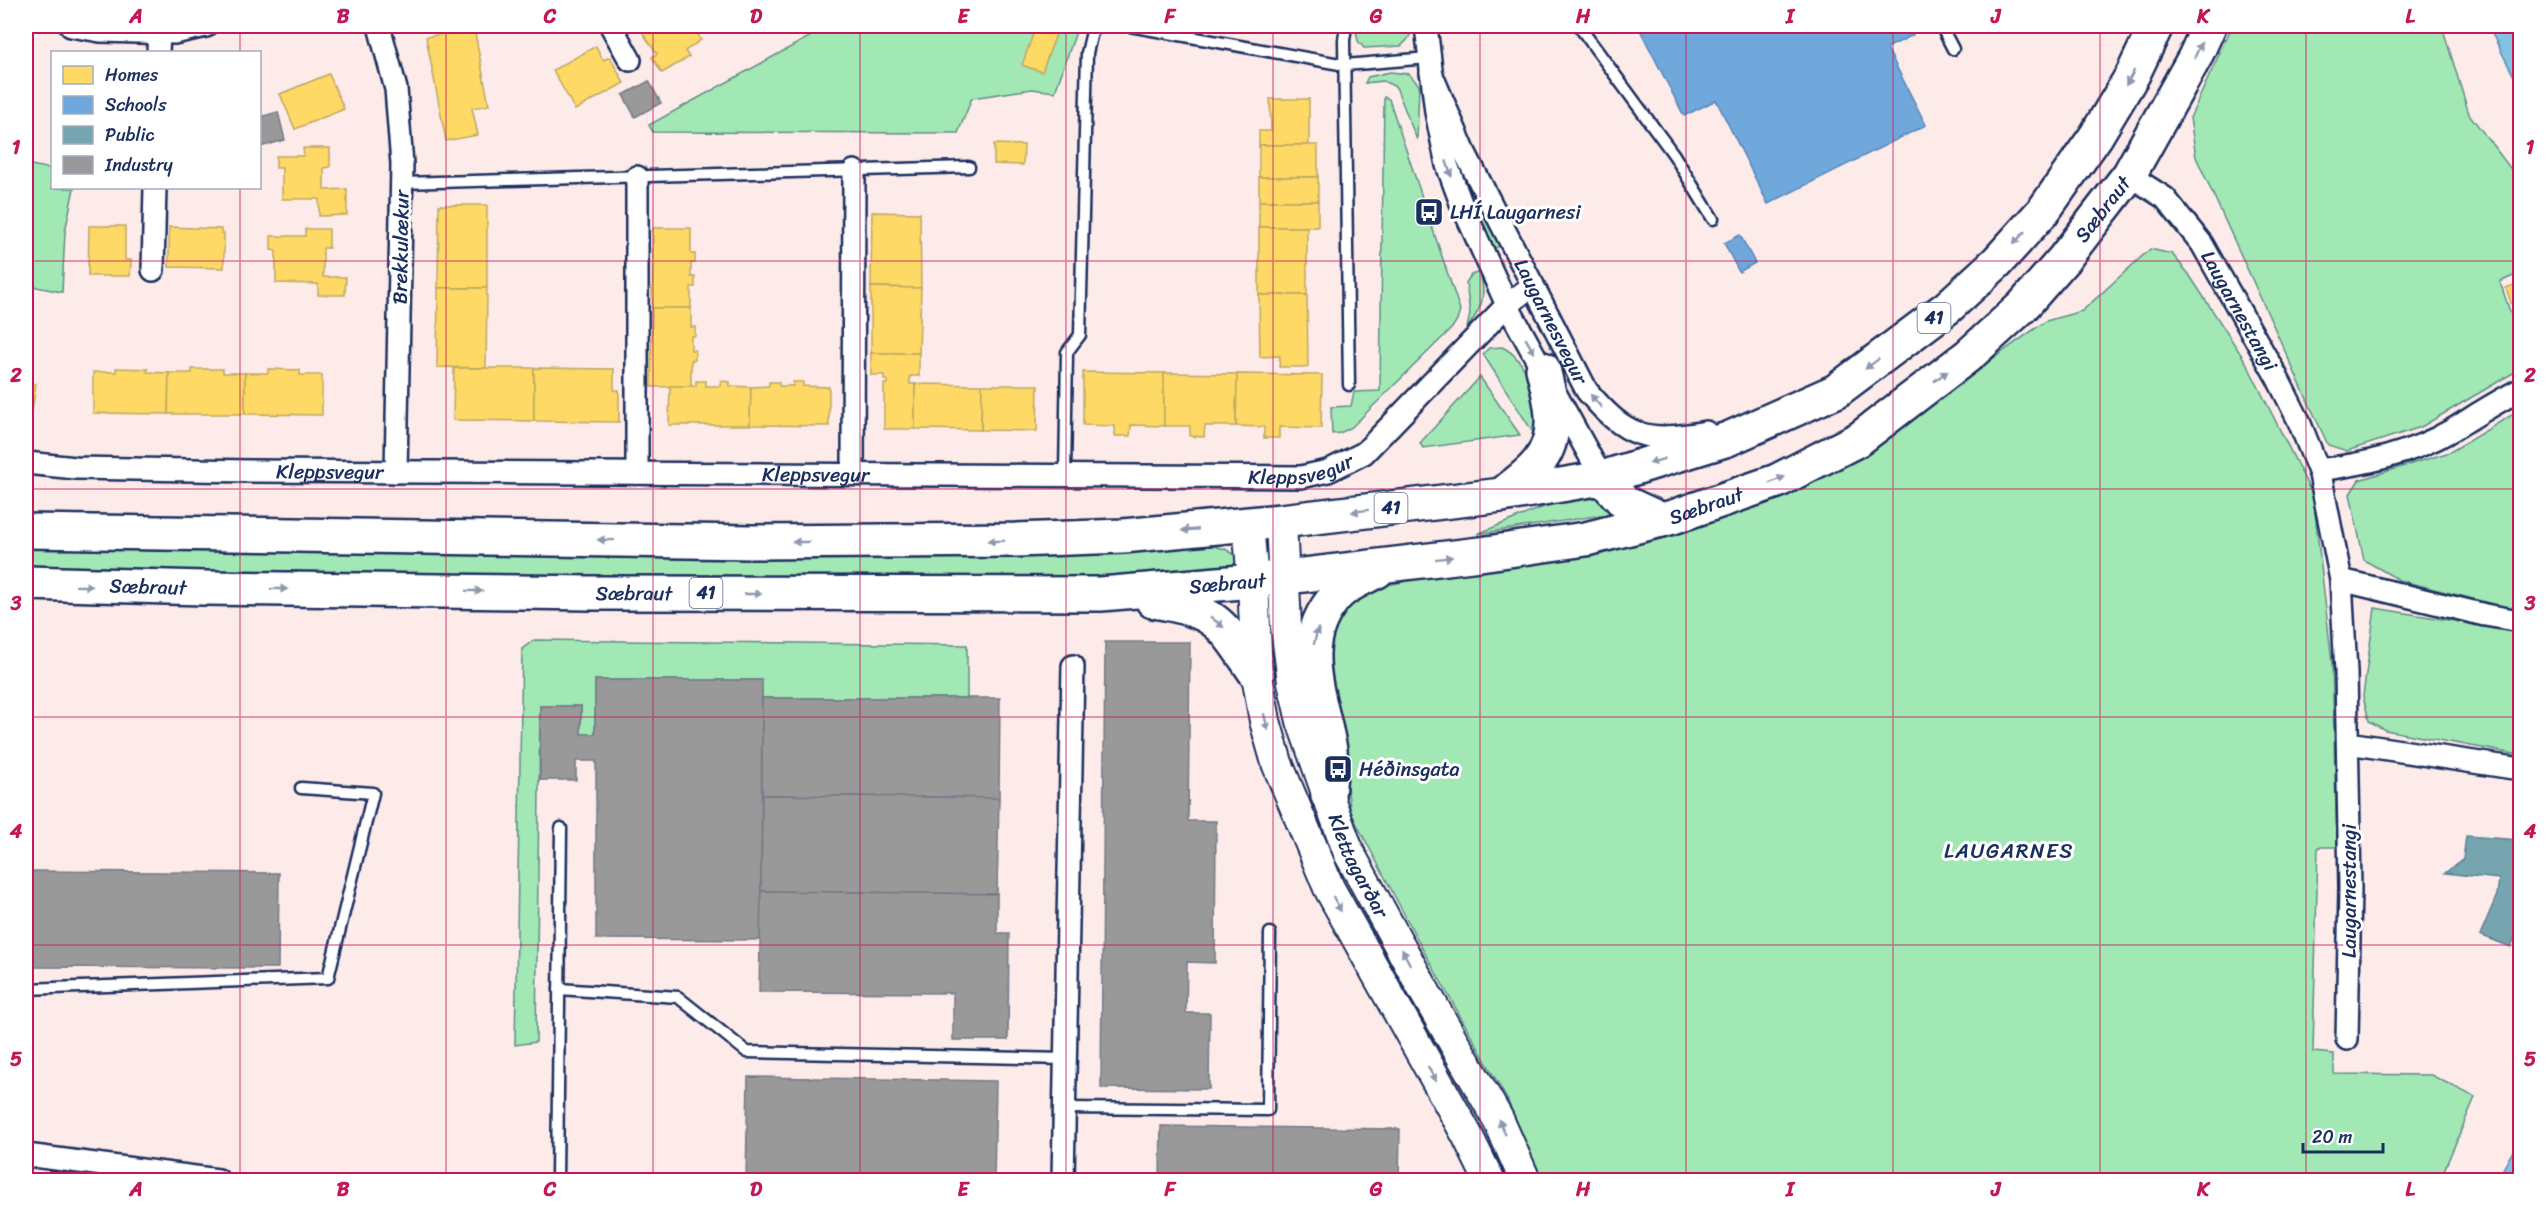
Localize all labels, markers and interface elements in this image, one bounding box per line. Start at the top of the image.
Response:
text: A [128,0,143,34]
text: B [337,0,350,34]
text: C [543,0,557,34]
text: D [750,0,763,34]
text: E [957,0,970,34]
text: F [1164,0,1177,34]
text: G [1369,0,1383,34]
text: H [1575,0,1591,34]
text: I [1785,0,1796,34]
text: J [1990,0,2002,34]
text: K [2196,0,2211,34]
text: L [2405,0,2415,34]
one-way arrow [2193,42,2202,59]
legend [51,51,261,189]
text: Homes [105,59,159,91]
one-way arrow [2125,70,2135,87]
text: Schools [105,89,167,121]
text: Public [105,119,155,151]
text: 1 [12,130,21,165]
text: 1 [2526,130,2535,165]
text: Industry [104,149,174,181]
one-way arrow [1445,160,1454,178]
street label: Sæbraut [2065,167,2141,250]
street label: Brekkulækur [383,189,420,305]
place label: LHÍ Laugarnesi [1450,195,1582,230]
bus stop icon: LHÍ Laugarnesi [1413,196,1445,228]
one-way arrow [2012,230,2026,245]
street label: Laugarnestangi [2191,243,2288,378]
street label: Laugarnesvegur [1504,252,1599,392]
road number: 41 [1918,303,1950,333]
one-way arrow [1525,338,1536,354]
text: 2 [9,358,22,393]
one-way arrow [1864,358,1879,370]
text: 2 [2523,358,2536,393]
one-way arrow [1933,371,1948,383]
one-way arrow [1590,393,1602,408]
street label: Kleppsvegur [1248,443,1361,495]
street label: Kleppsvegur [276,454,385,489]
street label: Kleppsvegur [762,456,871,492]
one-way arrow [1648,457,1666,466]
one-way arrow [1768,475,1786,485]
street label: Sæbraut [1664,476,1749,535]
road number: 41 [1374,493,1408,523]
one-way arrow [1351,507,1370,516]
one-way arrow [1181,525,1200,535]
one-way arrow [596,535,615,545]
one-way arrow [986,536,1005,545]
one-way arrow [791,537,810,547]
one-way arrow [1434,554,1453,563]
street label: Sæbraut [1188,562,1269,604]
street label: Sæbraut [109,568,188,605]
street label: Sæbraut [595,576,673,611]
road number: 41 [690,578,722,608]
one-way arrow [74,581,93,591]
one-way arrow [269,584,288,594]
text: 3 [10,586,22,621]
text: 3 [2524,586,2536,621]
one-way arrow [464,587,483,596]
one-way arrow [743,589,762,599]
one-way arrow [1209,616,1225,629]
one-way arrow [1312,626,1321,644]
one-way arrow [1261,713,1271,732]
place label: Héðinsgata [1359,752,1459,787]
bus stop icon: Héðinsgata [1322,753,1354,785]
street label: Klettagarðar [1318,808,1400,926]
text: 4 [9,814,23,849]
text: 4 [2523,814,2537,849]
street label: Laugarnestangi [2332,824,2367,958]
district label: LAUGARNES [1944,832,2074,870]
one-way arrow [1332,895,1342,912]
one-way arrow [1401,948,1411,965]
text: 5 [10,1042,22,1077]
text: 5 [2524,1042,2536,1077]
one-way arrow [1427,1066,1437,1083]
scale bar [2303,1116,2382,1154]
one-way arrow [1497,1118,1506,1135]
text: 20 m [2312,1121,2352,1153]
text: A [128,1172,143,1206]
text: B [337,1172,350,1206]
text: C [543,1172,557,1206]
text: D [750,1172,763,1206]
text: E [957,1172,970,1206]
text: F [1164,1172,1177,1206]
text: G [1369,1172,1383,1206]
text: H [1575,1172,1591,1206]
text: I [1785,1172,1796,1206]
text: J [1990,1172,2002,1206]
text: K [2196,1172,2211,1206]
text: L [2405,1172,2415,1206]

